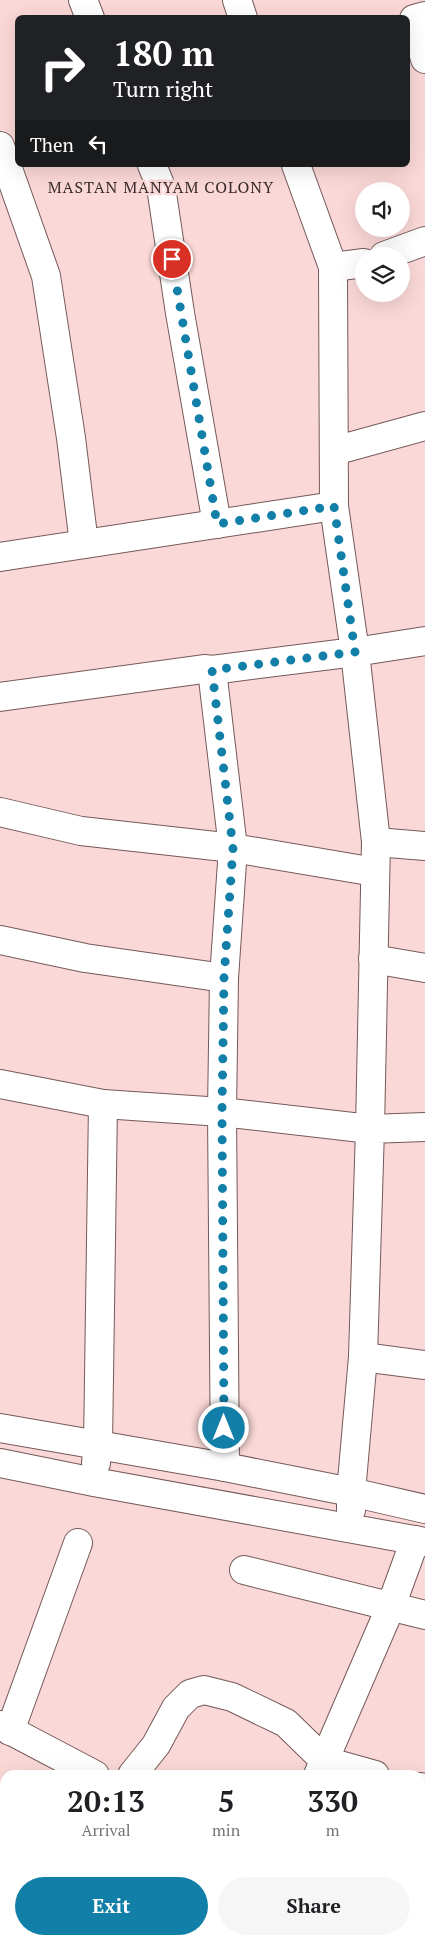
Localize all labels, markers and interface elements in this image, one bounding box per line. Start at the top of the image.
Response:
text: 180 m [113,30,214,76]
icon: right [30,35,95,100]
text: Turn right [113,74,213,103]
icon: left [84,130,112,158]
text: Then [30,132,74,157]
district label: MASTAN MANYAM COLONY [48,176,274,198]
map controls [355,182,410,302]
button: sound [355,182,410,237]
pin [151,238,193,280]
icon: arrive [158,245,186,273]
button: layers [355,247,410,302]
position arrow [197,1401,249,1453]
text: 20:13 [67,1781,145,1821]
text: 5 [218,1781,235,1821]
text: 330 [307,1781,358,1821]
text: Arrival [81,1819,131,1841]
text: min [212,1819,240,1841]
text: m [326,1819,339,1841]
button: Exit [15,1877,208,1935]
button: Share [218,1877,410,1935]

